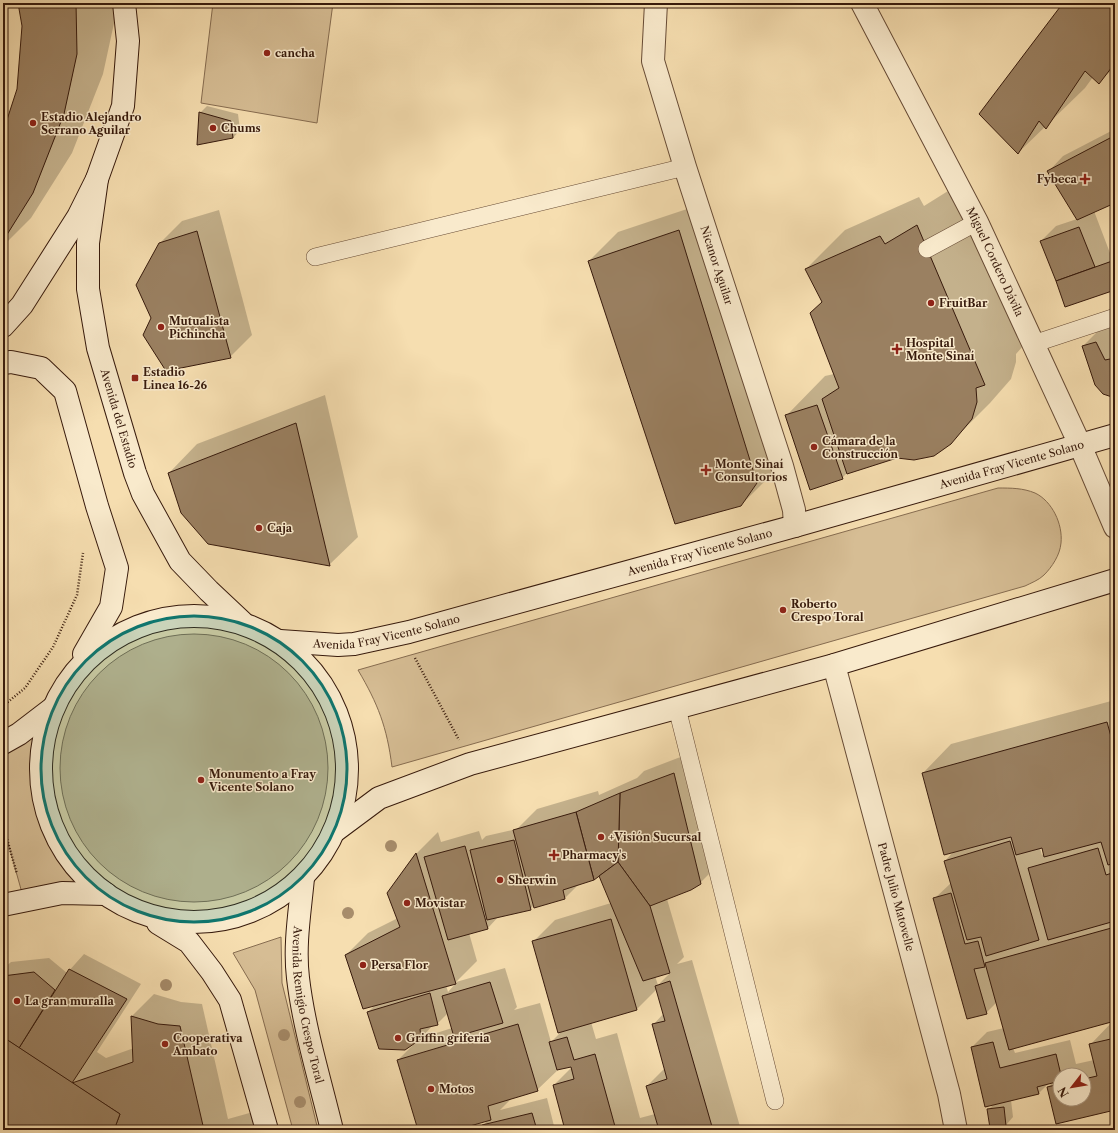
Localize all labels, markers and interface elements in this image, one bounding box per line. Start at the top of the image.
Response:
place label: cancha [275,46,316,60]
marker: cancha [262,48,272,58]
place label: Estadio Alejandro Serrano Aguilar [41,110,141,137]
marker: Estadio Alejandro Serrano Aguilar [28,118,38,128]
place label: Chums [221,121,261,135]
marker: Chums [208,123,218,133]
place label: Fybeca [1037,172,1078,186]
marker: Fybeca [1080,174,1090,184]
street label: Miguel Cordero Dávila [963,205,1027,319]
street label: Nicanor Aguilar [697,224,736,307]
place label: FruitBar [939,296,988,310]
marker: FruitBar [926,298,936,308]
place label: Mutualista Pichincha [169,314,230,341]
marker: Mutualista Pichincha [156,322,166,332]
place label: Hospital Monte Sinaí [906,336,975,363]
marker: Hospital Monte Sinaí [891,343,903,355]
place label: Estadio Linea 16-26 [143,365,207,392]
street label: Avenida del Estadio [97,366,140,470]
marker: Estadio Linea 16-26 [130,373,140,383]
place label: Cámara de la Construcción [822,434,899,461]
street label: Avenida Fray Vicente Solano [937,437,1086,492]
marker: Cámara de la Construcción [809,442,819,452]
place label: Monte Sinaí Consultorios [715,457,787,484]
marker: Monte Sinaí Consultorios [700,464,712,476]
place label: Caja [267,521,293,535]
marker: Caja [254,523,264,533]
street label: Avenida Fray Vicente Solano [625,526,774,579]
place label: Roberto Crespo Toral [791,597,864,624]
marker: Roberto Crespo Toral [778,605,788,615]
street label: Avenida Fray Vicente Solano [312,611,462,652]
place label: Monumento a Fray Vicente Solano [208,767,316,794]
marker: Monumento a Fray Vicente Solano [196,775,206,785]
place label: +Visión Sucursal [609,830,702,844]
marker: +Visión Sucursal [596,832,606,842]
street label: Padre Julio Matovelle [875,841,917,953]
place label: Pharmacy's [562,848,626,862]
marker: Pharmacy's [549,850,559,860]
place label: Sherwin [508,873,557,887]
marker: Sherwin [495,875,505,885]
place label: Movistar [415,896,466,910]
marker: Movistar [402,898,412,908]
street label: Avenida Remigio Crespo Toral [290,925,327,1086]
place label: Persa Flor [371,958,429,972]
marker: Persa Flor [358,960,368,970]
place label: La gran muralla [25,994,115,1008]
marker: La gran muralla [12,996,22,1006]
place label: Cooperativa Ambato [172,1031,243,1058]
place label: Griffin griferia [406,1031,490,1045]
marker: Griffin griferia [393,1033,403,1043]
marker: Cooperativa Ambato [160,1039,170,1049]
north arrow [1052,1067,1092,1107]
place label: Motos [439,1082,474,1096]
marker: Motos [426,1084,436,1094]
text: N [1055,1084,1072,1100]

